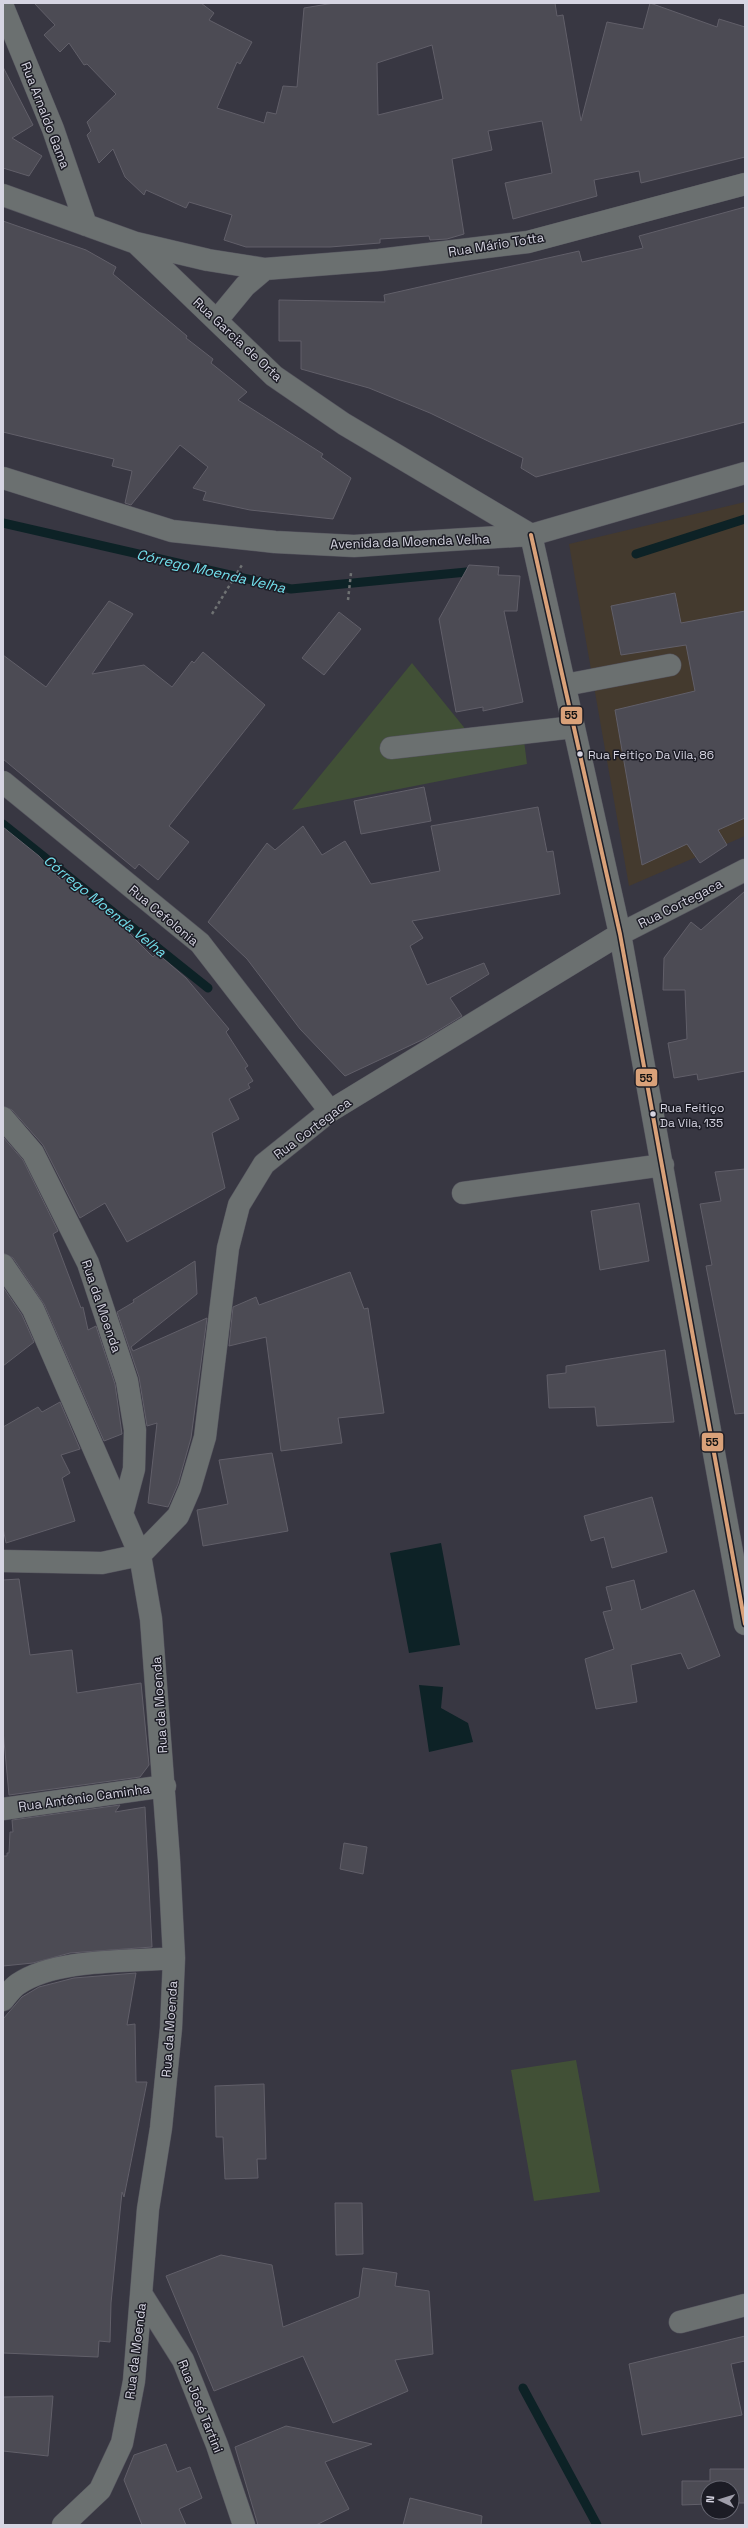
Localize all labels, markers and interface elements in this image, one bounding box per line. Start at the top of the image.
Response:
street label: Rua Arnaldo Gama [17,59,74,171]
street label: Rua Mário Totta [447,228,546,260]
street label: Rua Garcia de Orta [189,294,286,385]
street label: Avenida da Moenda Velha [330,530,491,553]
water label: Córrego Moenda Velha [135,545,288,597]
line badge: 55 [560,706,583,725]
text: 55 [564,708,578,722]
place label: Rua Feitiço Da Vila, 86 [588,747,714,763]
marker: Rua Feitiço Da Vila, 86 [575,749,585,759]
water label: Córrego Moenda Velha [40,851,170,961]
street label: Rua Cortegaca [635,875,726,932]
street label: Rua Cefolonia [125,881,203,950]
line badge: 55 [635,1068,658,1087]
text: 55 [639,1071,653,1085]
street label: Rua Cortegaca [270,1093,355,1163]
place label: Rua Feitiço Da Vila, 135 [660,1100,724,1131]
marker: Rua Feitiço Da Vila, 135 [648,1109,658,1119]
street label: Rua da Moenda [78,1258,126,1355]
line badge: 55 [701,1432,724,1452]
text: 55 [705,1435,719,1449]
street label: Rua da Moenda [148,1655,171,1754]
street label: Rua Antônio Caminha [17,1780,151,1815]
street label: Rua da Moenda [158,1980,181,2078]
street label: Rua da Moenda [121,2301,150,2400]
street label: Rua José Tartini [174,2357,227,2455]
north arrow [700,2480,740,2520]
text: N [703,2495,717,2503]

